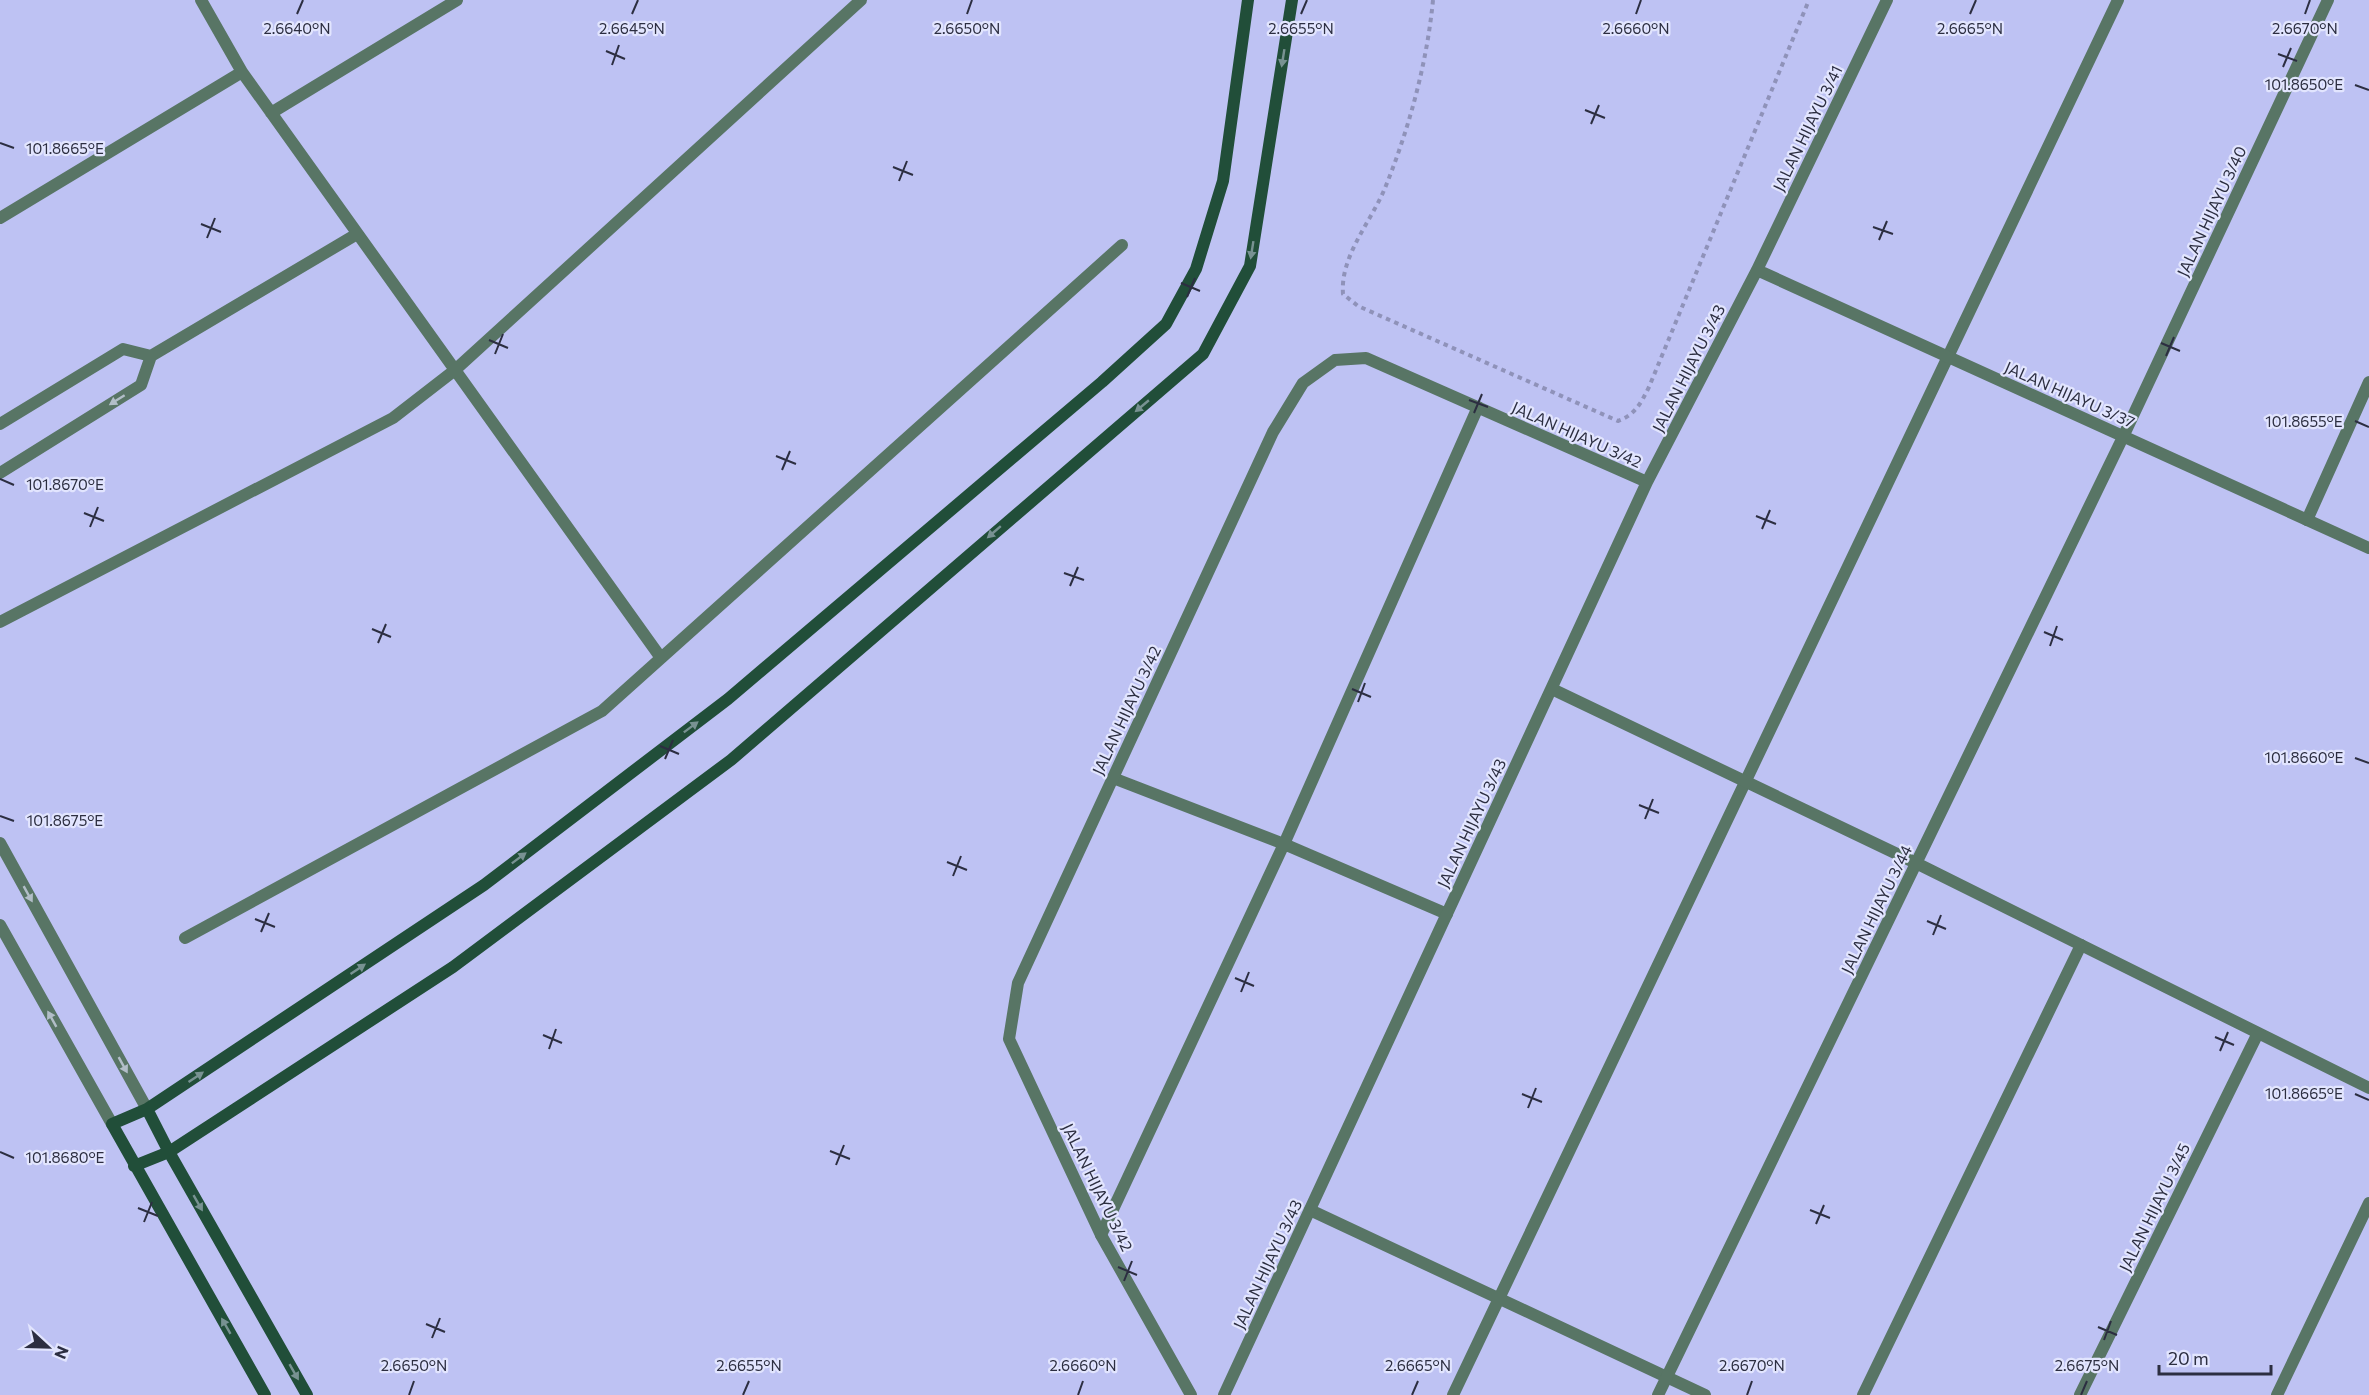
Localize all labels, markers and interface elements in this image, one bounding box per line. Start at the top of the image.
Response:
text: 2.6640°N [264,19,330,37]
text: 2.6645°N [599,19,665,37]
text: 2.6650°N [934,19,1000,37]
text: 2.6655°N [1268,19,1334,37]
text: 2.6660°N [1602,19,1670,37]
text: 2.6665°N [1937,19,2003,37]
text: 2.6670°N [2272,19,2338,37]
one-way arrow [1278,48,1287,67]
street label: JALAN HIJAYU 3/41 [1768,62,1846,194]
text: 101.8650°E [2265,75,2343,93]
text: 101.8665°E [26,139,104,157]
street label: JALAN HIJAYU 3/40 [2172,143,2250,279]
one-way arrow [1247,241,1256,260]
street label: JALAN HIJAYU 3/43 [1648,301,1728,435]
street label: JALAN HIJAYU 3/37 [2002,357,2138,431]
one-way arrow [109,394,126,405]
street label: JALAN HIJAYU 3/42 [1509,397,1645,471]
one-way arrow [1134,399,1150,412]
text: 101.8655°E [2265,412,2343,430]
text: 101.8670°E [26,475,104,493]
one-way arrow [987,525,1002,538]
street label: JALAN HIJAYU 3/42 [1088,642,1164,777]
one-way arrow [683,722,698,734]
text: 101.8660°E [2265,748,2344,766]
street label: JALAN HIJAYU 3/43 [1433,755,1509,891]
text: 101.8675°E [27,811,103,829]
street label: JALAN HIJAYU 3/44 [1837,841,1916,976]
one-way arrow [511,852,527,865]
one-way arrow [23,886,33,903]
one-way arrow [350,963,366,975]
one-way arrow [47,1010,57,1027]
one-way arrow [118,1056,128,1073]
one-way arrow [188,1072,204,1083]
text: 101.8665°E [2265,1084,2343,1102]
street label: JALAN HIJAYU 3/42 [1059,1120,1137,1254]
street label: JALAN HIJAYU 3/45 [2115,1140,2193,1274]
text: 101.8680°E [26,1148,105,1166]
one-way arrow [193,1194,203,1211]
street label: JALAN HIJAYU 3/43 [1229,1196,1305,1332]
north arrow [18,1317,78,1377]
one-way arrow [220,1318,231,1334]
scale bar [2159,1338,2272,1376]
text: N [51,1344,73,1362]
text: 20 m [2168,1347,2209,1369]
text: 2.6650°N [381,1356,447,1374]
text: 2.6655°N [716,1356,782,1374]
text: 2.6660°N [1049,1356,1117,1374]
text: 2.6665°N [1385,1356,1451,1374]
text: 2.6670°N [1719,1356,1785,1374]
text: 2.6675°N [2055,1356,2119,1374]
one-way arrow [289,1364,299,1381]

